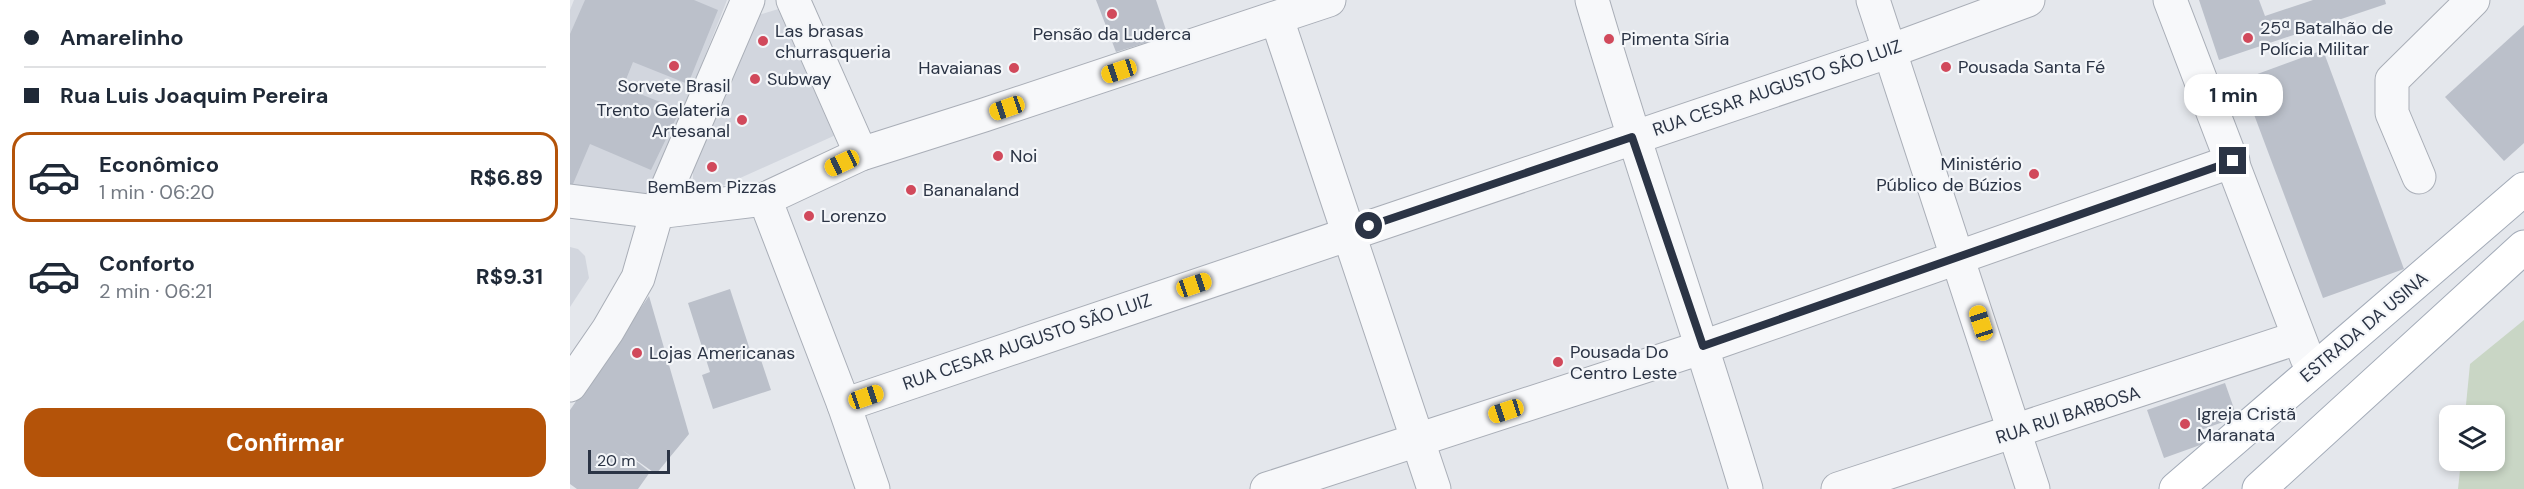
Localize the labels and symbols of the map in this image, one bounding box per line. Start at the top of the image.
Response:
marker: Pensão da Luderca [1105,7,1119,21]
place label: 25ª Batalhão de Polícia Militar [2260,16,2393,61]
place label: Las brasas churrasqueria [775,19,891,64]
place label: Pensão da Luderca [1033,22,1191,46]
place label: Pimenta Síria [1621,27,1729,51]
marker: 25ª Batalhão de Polícia Militar [2241,31,2255,45]
marker: Pimenta Síria [1602,32,1616,46]
marker: Las brasas churrasqueria [756,34,770,48]
street label: RUA CESAR AUGUSTO SÃO LUIZ [1649,34,1905,142]
place label: Pousada Santa Fé [1958,55,2105,79]
place label: Havaianas [918,56,1002,80]
car [1099,57,1139,85]
marker: Sorvete Brasil [667,59,681,73]
marker: Pousada Santa Fé [1939,60,1953,74]
marker: Havaianas [1007,61,1021,75]
place label: Subway [767,67,832,91]
marker: Subway [748,72,762,86]
place label: Sorvete Brasil [617,74,731,98]
callout: 1 min [2184,74,2282,116]
car [987,94,1027,122]
place label: Trento Gelateria Artesanal [597,98,730,143]
marker: Trento Gelateria Artesanal [735,113,749,127]
place label: Noi [1010,144,1037,168]
car [822,147,862,179]
route end [2219,147,2246,174]
marker: Noi [991,149,1005,163]
place label: Ministério Público de Búzios [1876,152,2022,197]
marker: BemBem Pizzas [705,160,719,174]
marker: Ministério Público de Búzios [2027,167,2041,181]
place label: BemBem Pizzas [647,175,777,199]
place label: Bananaland [923,178,1019,202]
marker: Bananaland [904,183,918,197]
place label: Lorenzo [821,204,887,228]
marker: Lorenzo [802,209,816,223]
route start [1355,212,1382,239]
street label: ESTRADA DA USINA [2295,266,2433,388]
car [1174,271,1214,299]
street label: RUA CESAR AUGUSTO SÃO LUIZ [899,288,1155,396]
car [1967,303,1995,343]
place label: Pousada Do Centro Leste [1570,340,1677,385]
place label: Lojas Americanas [649,341,795,365]
marker: Lojas Americanas [630,346,644,360]
marker: Pousada Do Centro Leste [1551,355,1565,369]
street label: RUA RUI BARBOSA [1993,380,2143,450]
car [846,383,886,411]
car [1486,397,1526,425]
place label: Igreja Cristã Maranata [2197,402,2296,447]
marker: Igreja Cristã Maranata [2178,417,2192,431]
scale bar [588,447,670,474]

